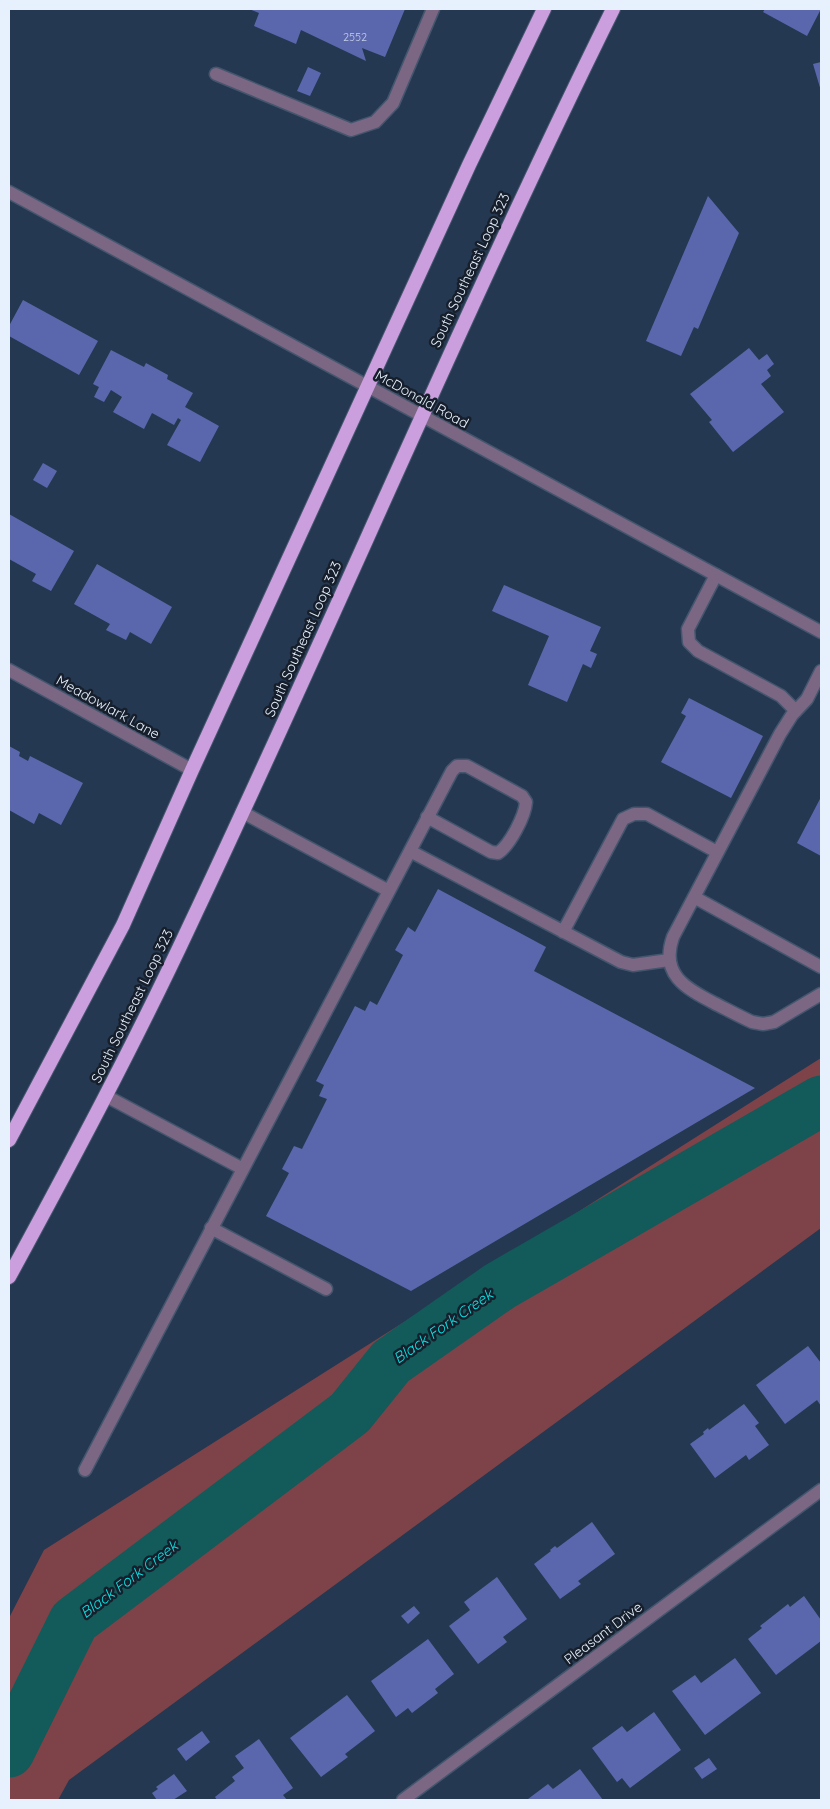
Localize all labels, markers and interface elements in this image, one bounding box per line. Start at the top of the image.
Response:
house number: 2552 [343,30,367,44]
street label: South Southeast Loop 323 [426,190,514,350]
street label: McDonald Road [372,366,472,432]
street label: South Southeast Loop 323 [261,558,345,720]
street label: Meadowlark Lane [53,671,163,743]
street label: South Southeast Loop 323 [87,926,177,1086]
water label: Black Fork Creek [389,1283,498,1368]
water label: Black Fork Creek [76,1535,183,1622]
street label: Pleasant Drive [560,1598,646,1668]

